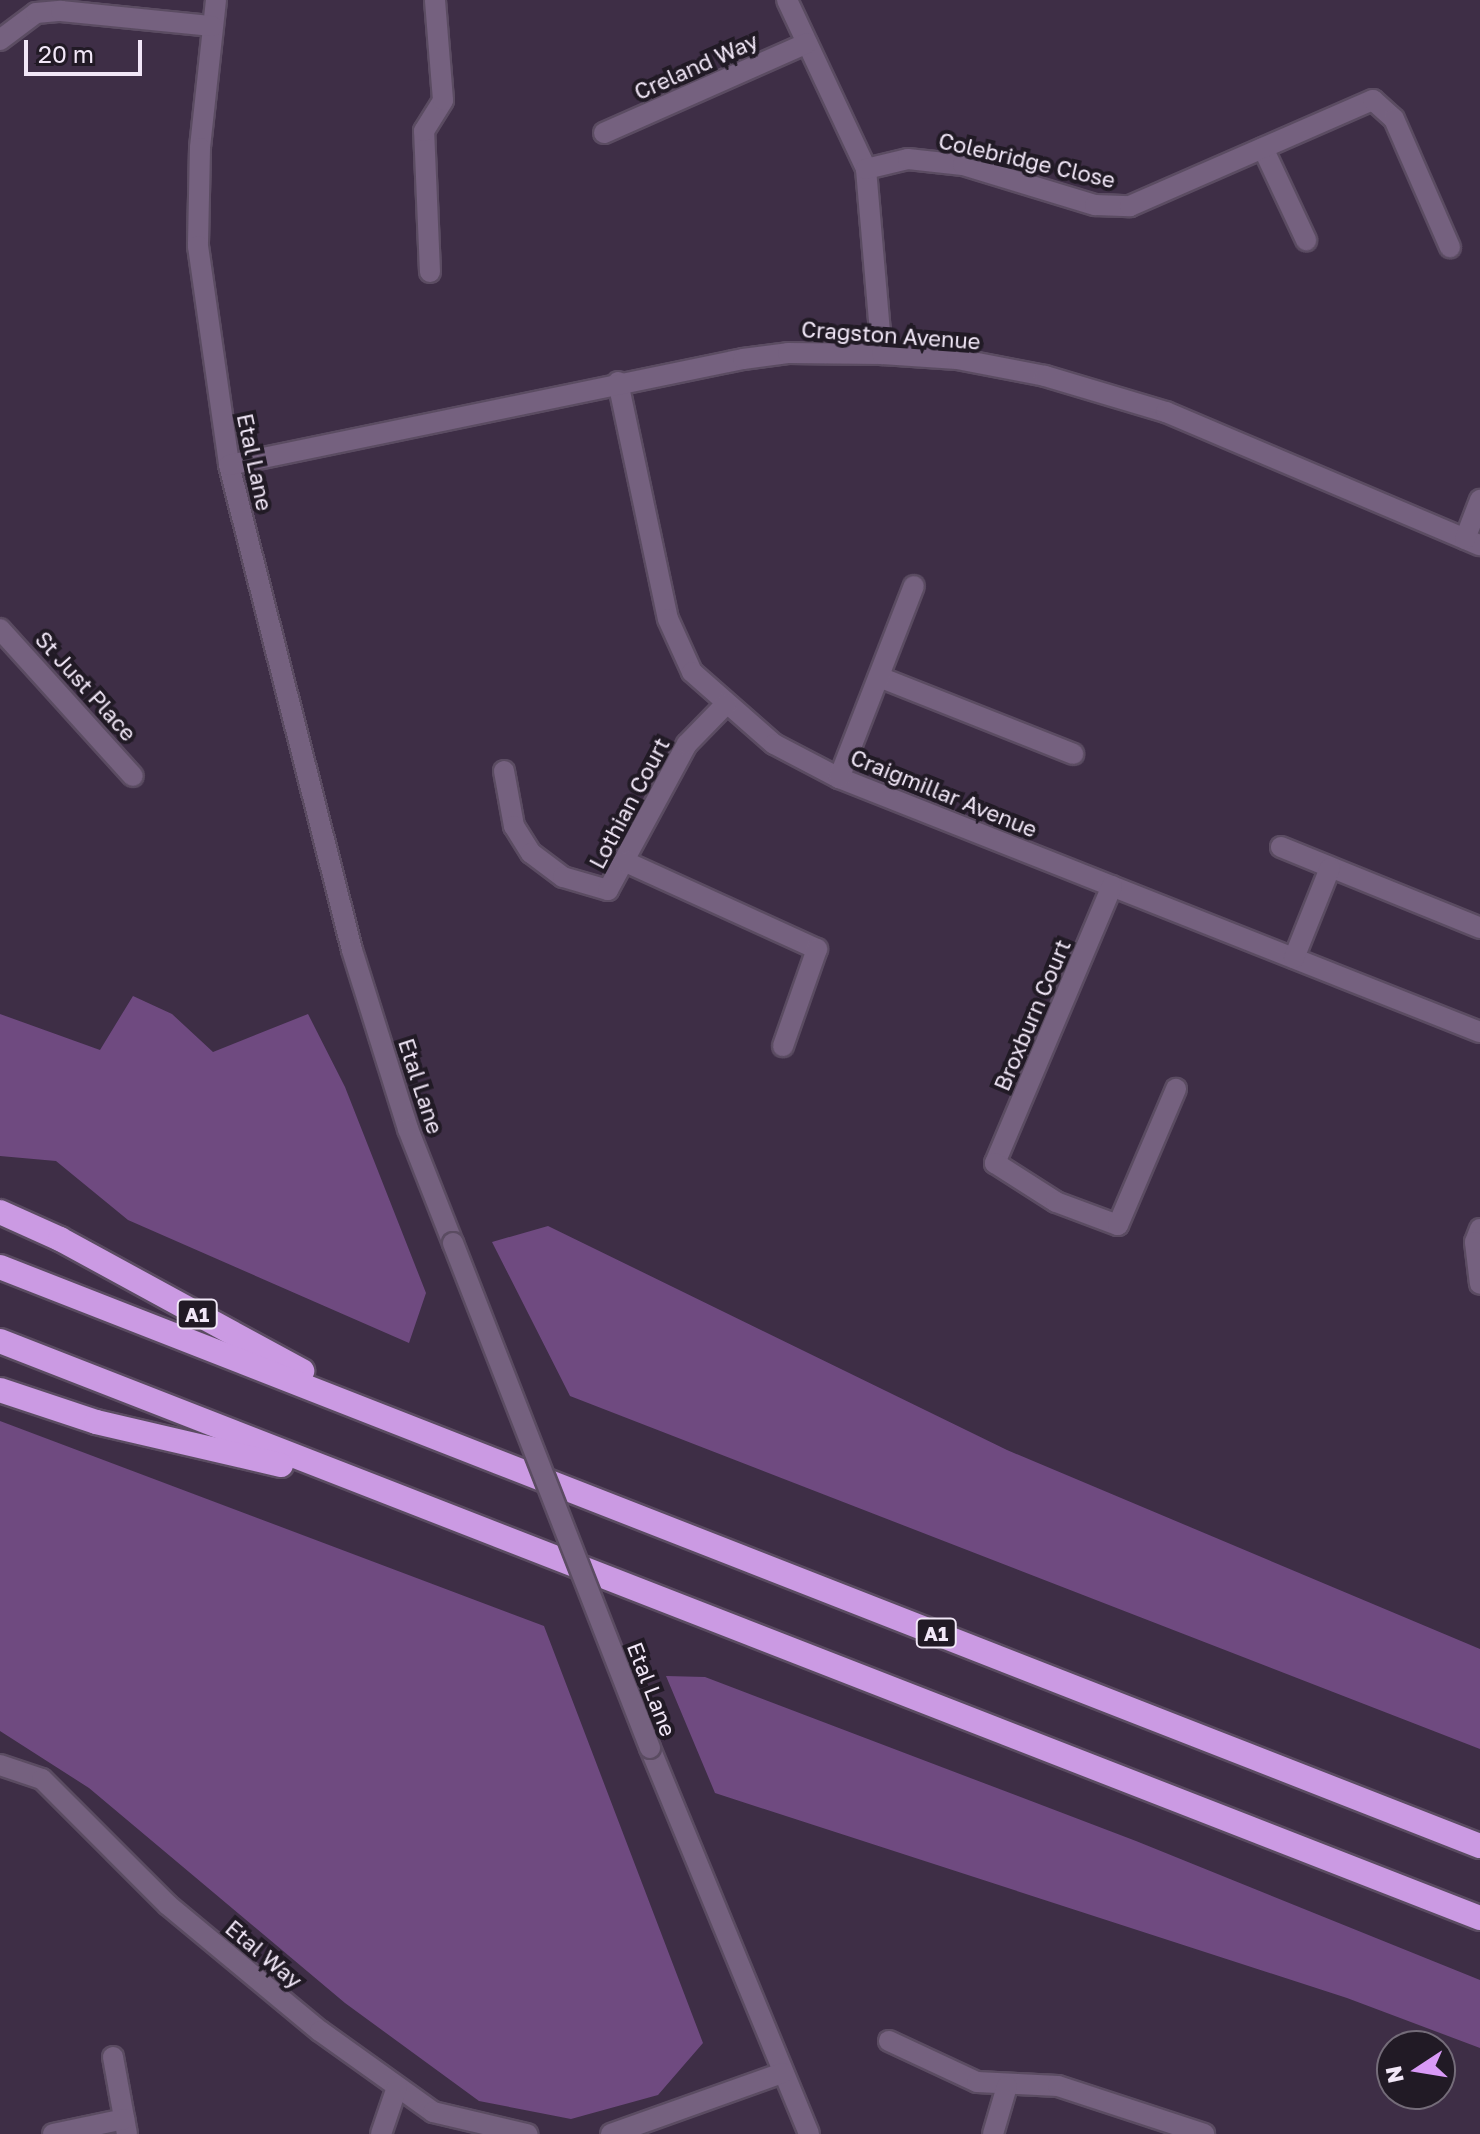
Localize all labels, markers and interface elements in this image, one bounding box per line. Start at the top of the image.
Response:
scale bar [28,24,146,74]
street label: Creland Way [630,27,762,105]
text: 20 m [38,39,94,68]
street label: Colebridge Close [936,127,1118,193]
street label: Cragston Avenue [800,316,982,354]
street label: Etal Lane [232,411,278,513]
street label: St Just Place [30,626,142,746]
street label: Lothian Court [583,733,675,873]
street label: Craigmillar Avenue [847,744,1041,842]
street label: Broxburn Court [988,935,1076,1095]
street label: Etal Lane [393,1035,449,1137]
road number: A1 [175,1298,219,1330]
road number: A1 [914,1617,958,1649]
street label: Etal Lane [622,1638,682,1740]
street label: Etal Way [220,1914,308,1994]
north arrow [1376,2030,1456,2110]
text: N [1379,2064,1409,2086]

